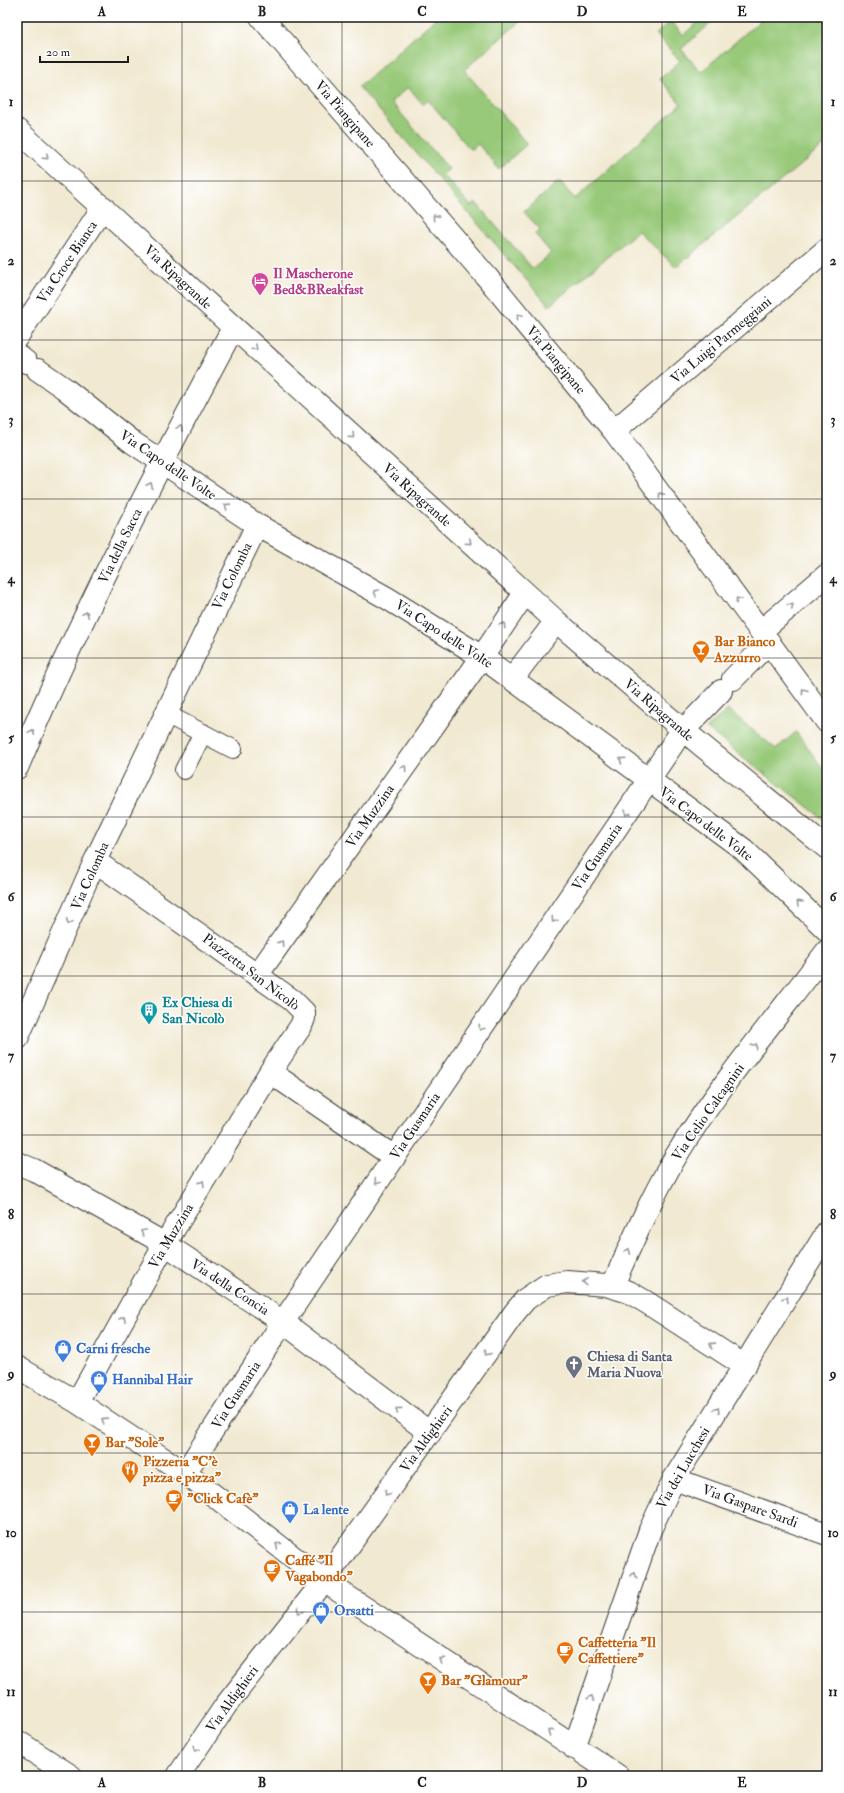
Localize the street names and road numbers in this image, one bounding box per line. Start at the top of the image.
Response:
street label: Via Piangipane [310,77,379,152]
street label: Via Croce Bianca [33,217,101,307]
street label: Via Ripagrande [140,241,216,314]
street label: Via Luigi Parmeggiani [667,293,775,387]
street label: Via Piangipane [522,323,589,398]
street label: Via Capo delle Volte [116,426,220,505]
street label: Via Ripagrande [378,460,455,531]
street label: Via della Sacca [95,505,146,586]
street label: Via Colomba [208,539,256,612]
street label: Via Capo delle Volte [391,596,496,673]
street label: Via Ripagrande [620,675,697,746]
street label: Via Muzzina [342,781,398,851]
street label: Via Capo delle Volte [655,783,756,866]
street label: Via Gusmaria [568,820,626,894]
street label: Via Colomba [67,839,113,913]
street label: Piazzetta San Nicolò [199,930,303,1014]
street label: Via Celio Calcagnini [668,1060,748,1164]
street label: Via Gusmaria [386,1089,444,1163]
street label: Via Muzzina [145,1200,197,1272]
street label: Via della Concia [188,1255,273,1319]
street label: Via Gusmaria [208,1358,264,1432]
street label: Via Aldighieri [396,1402,456,1476]
street label: Via dei Lucchesi [653,1424,714,1512]
street label: Via Gaspare Sardi [699,1481,800,1532]
street label: Via Aldighieri [202,1662,262,1736]

